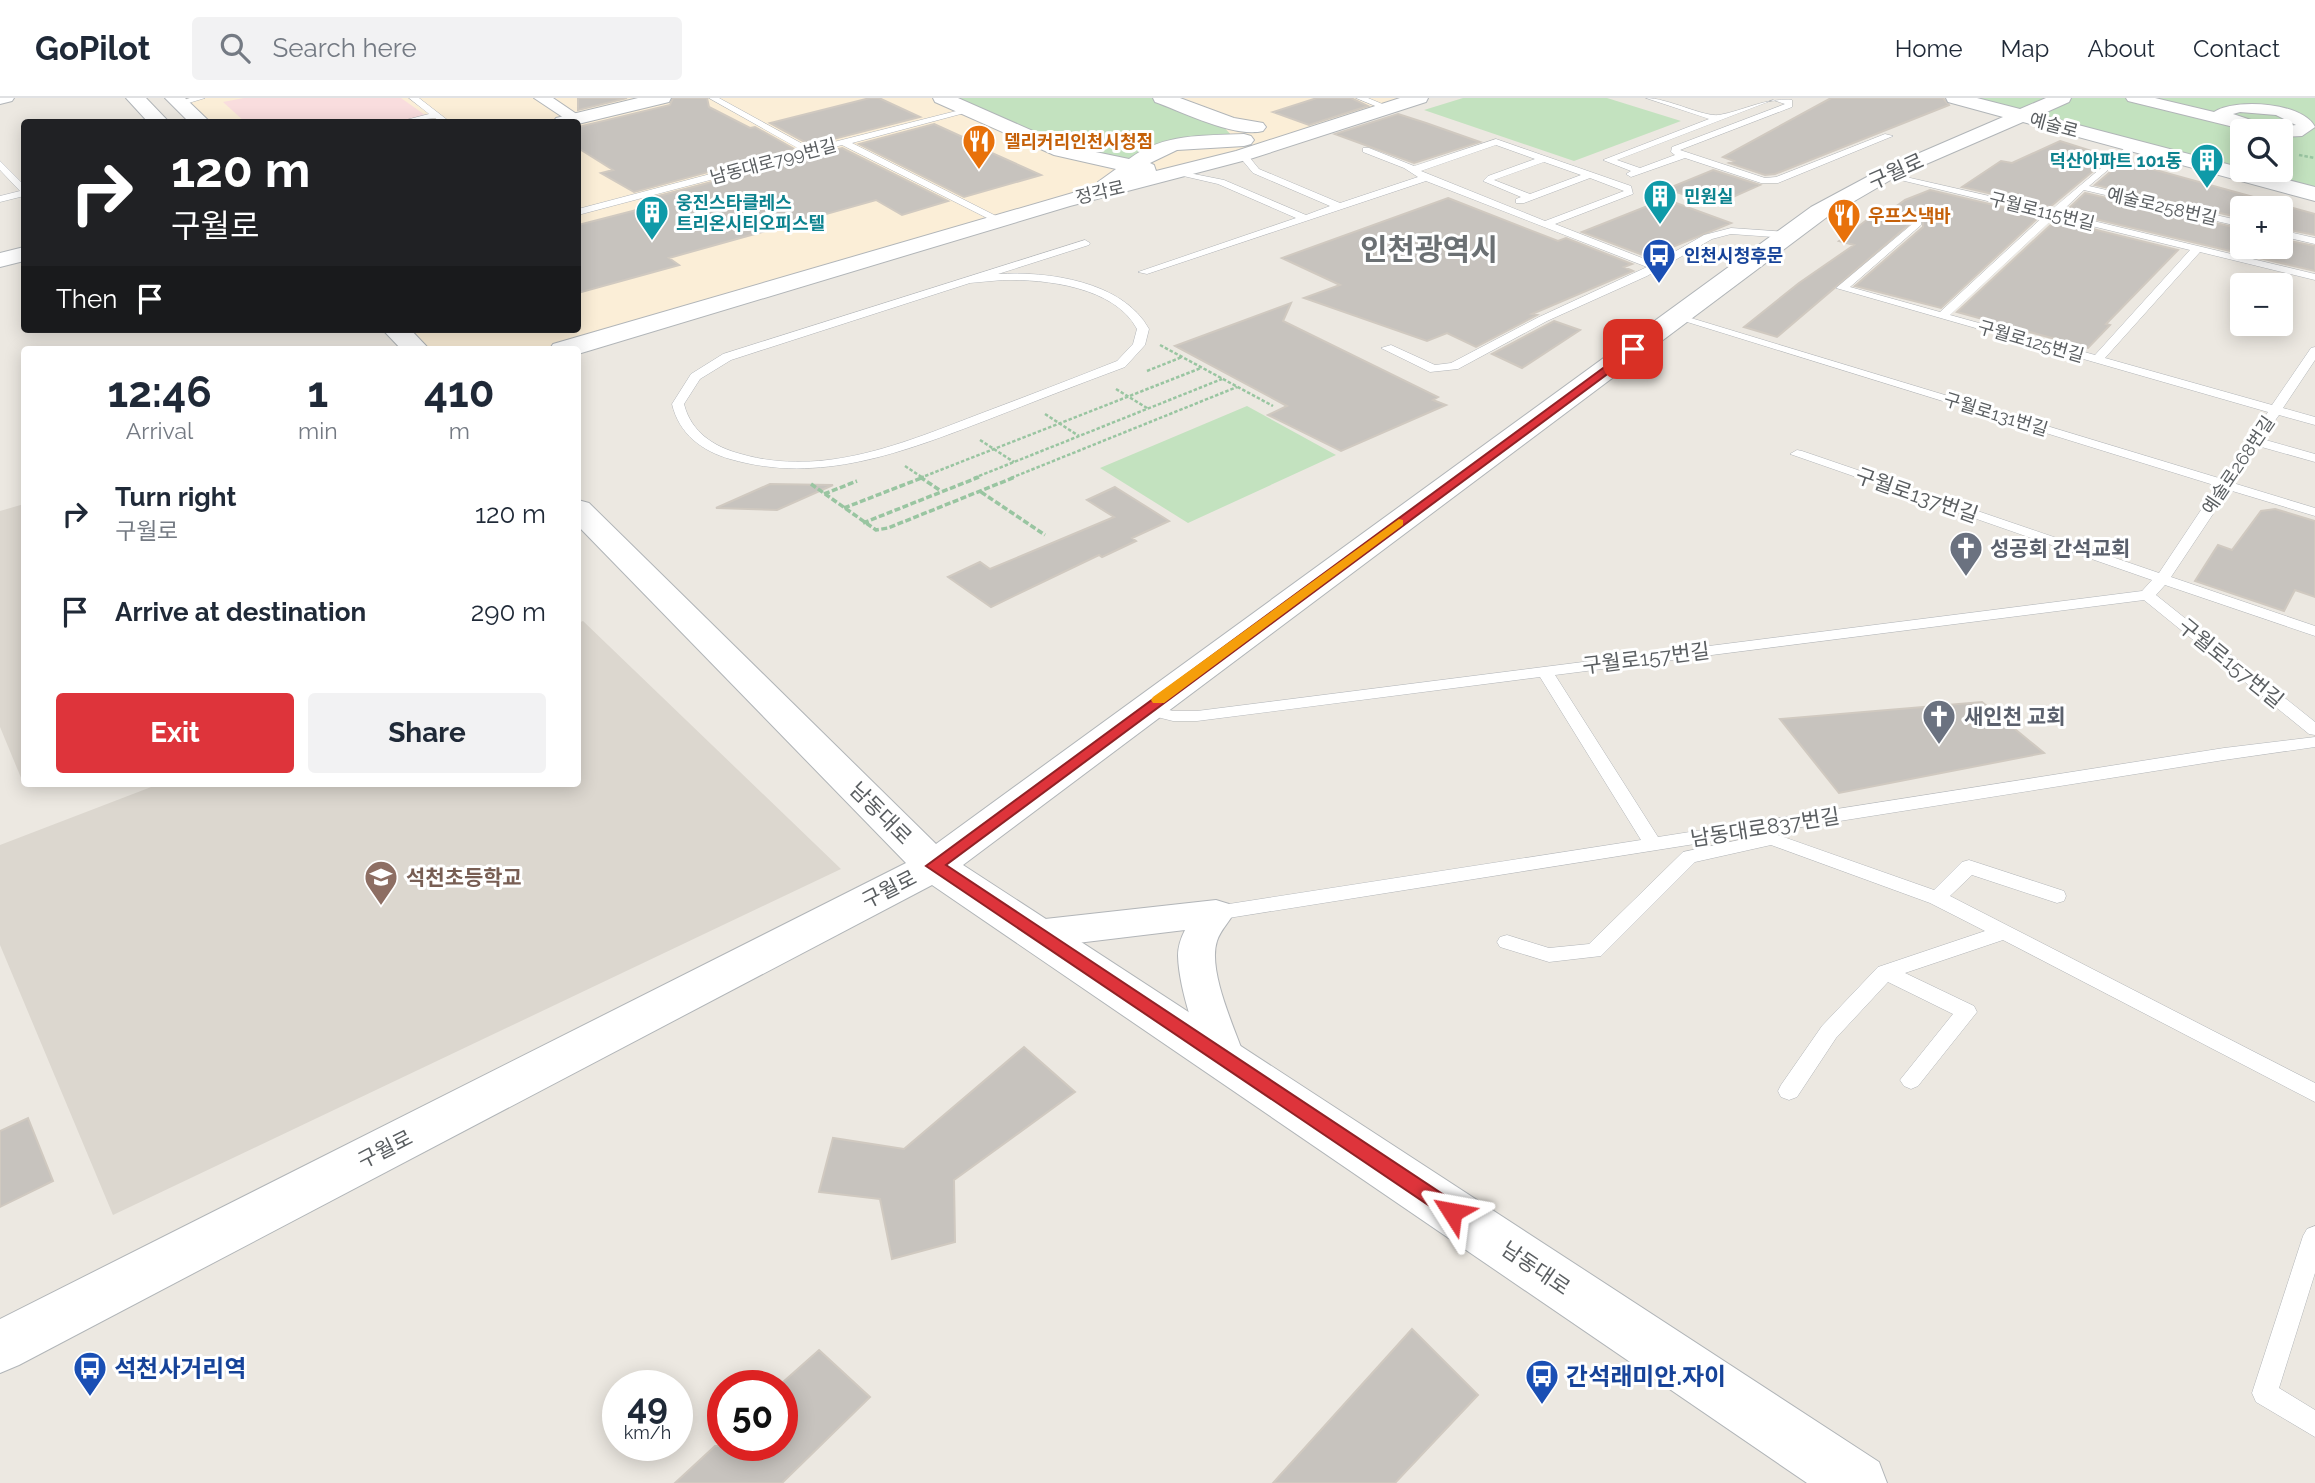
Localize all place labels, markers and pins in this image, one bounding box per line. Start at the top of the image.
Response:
restaurant icon: 델리커리인천시청점 [960,122,998,171]
place label: 델리커리인천시청점 [1004,131,1153,152]
building icon: 덕산아파트 101동 [2188,141,2226,190]
place label: 덕산아파트 101동 [2049,150,2182,171]
building icon: 민원실 [1641,177,1679,226]
place label: 민원실 [1684,186,1734,207]
place label: 웅진스타클레스 트리온시티오피스텔 [676,192,825,234]
building icon: 웅진스타클레스 트리온시티오피스텔 [633,193,671,242]
restaurant icon: 우프스낵바 [1825,196,1863,245]
place label: 우프스낵바 [1868,205,1951,226]
bus stop icon: 인천시청후문 [1640,236,1678,285]
place label: 인천시청후문 [1684,245,1783,266]
pin [1603,319,1663,379]
church icon: 성공회 간석교회 [1947,529,1985,578]
place label: 성공회 간석교회 [1990,536,2130,561]
church icon: 새인천 교회 [1920,697,1958,746]
place label: 새인천 교회 [1964,704,2066,729]
school or university icon: 석천초등학교 [362,858,400,907]
place label: 석천초등학교 [406,865,522,890]
bus stop icon: 석천사거리역 [71,1349,109,1398]
place label: 석천사거리역 [114,1354,246,1383]
bus stop icon: 간석래미안.자이 [1523,1357,1561,1406]
place label: 간석래미안.자이 [1566,1362,1726,1391]

